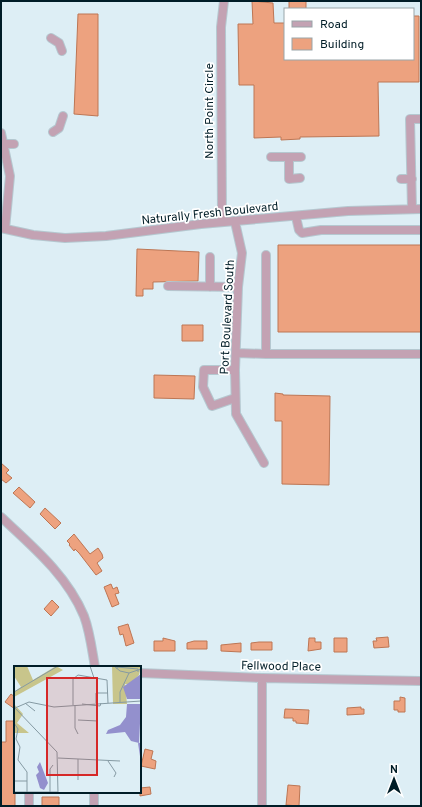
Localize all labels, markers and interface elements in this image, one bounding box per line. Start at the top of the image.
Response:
legend [284,8,414,60]
text: Road [320,17,348,33]
text: Building [320,37,364,53]
street label: North Point Circle [202,63,218,159]
street label: Naturally Fresh Boulevard [141,199,279,229]
street label: Port Boulevard South [217,259,239,375]
street label: Fellwood Place [241,658,321,676]
inset map [14,666,141,793]
north arrow [374,759,414,799]
text: N [390,763,398,777]

